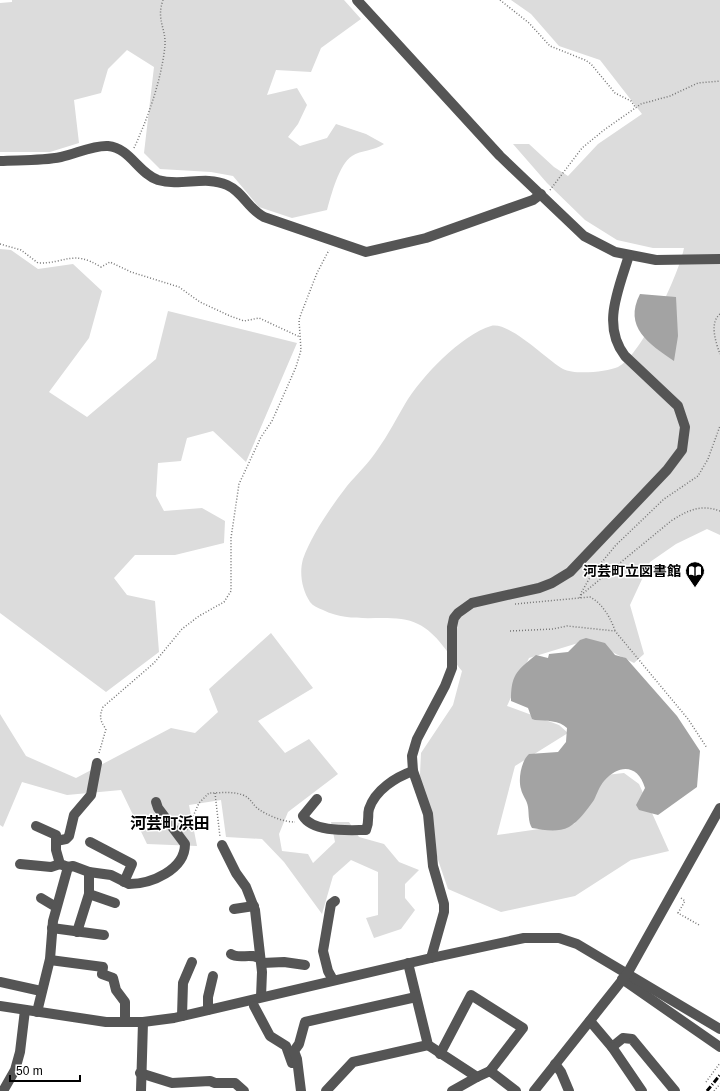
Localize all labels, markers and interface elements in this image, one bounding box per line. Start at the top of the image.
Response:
library icon: 河芸町立図書館 [684,560,706,588]
place label: 河芸町立図書館 [583,563,681,579]
district label: 河芸町浜田 [130,815,210,832]
scale bar [10,1057,80,1083]
text: 50 m [16,1064,43,1078]

